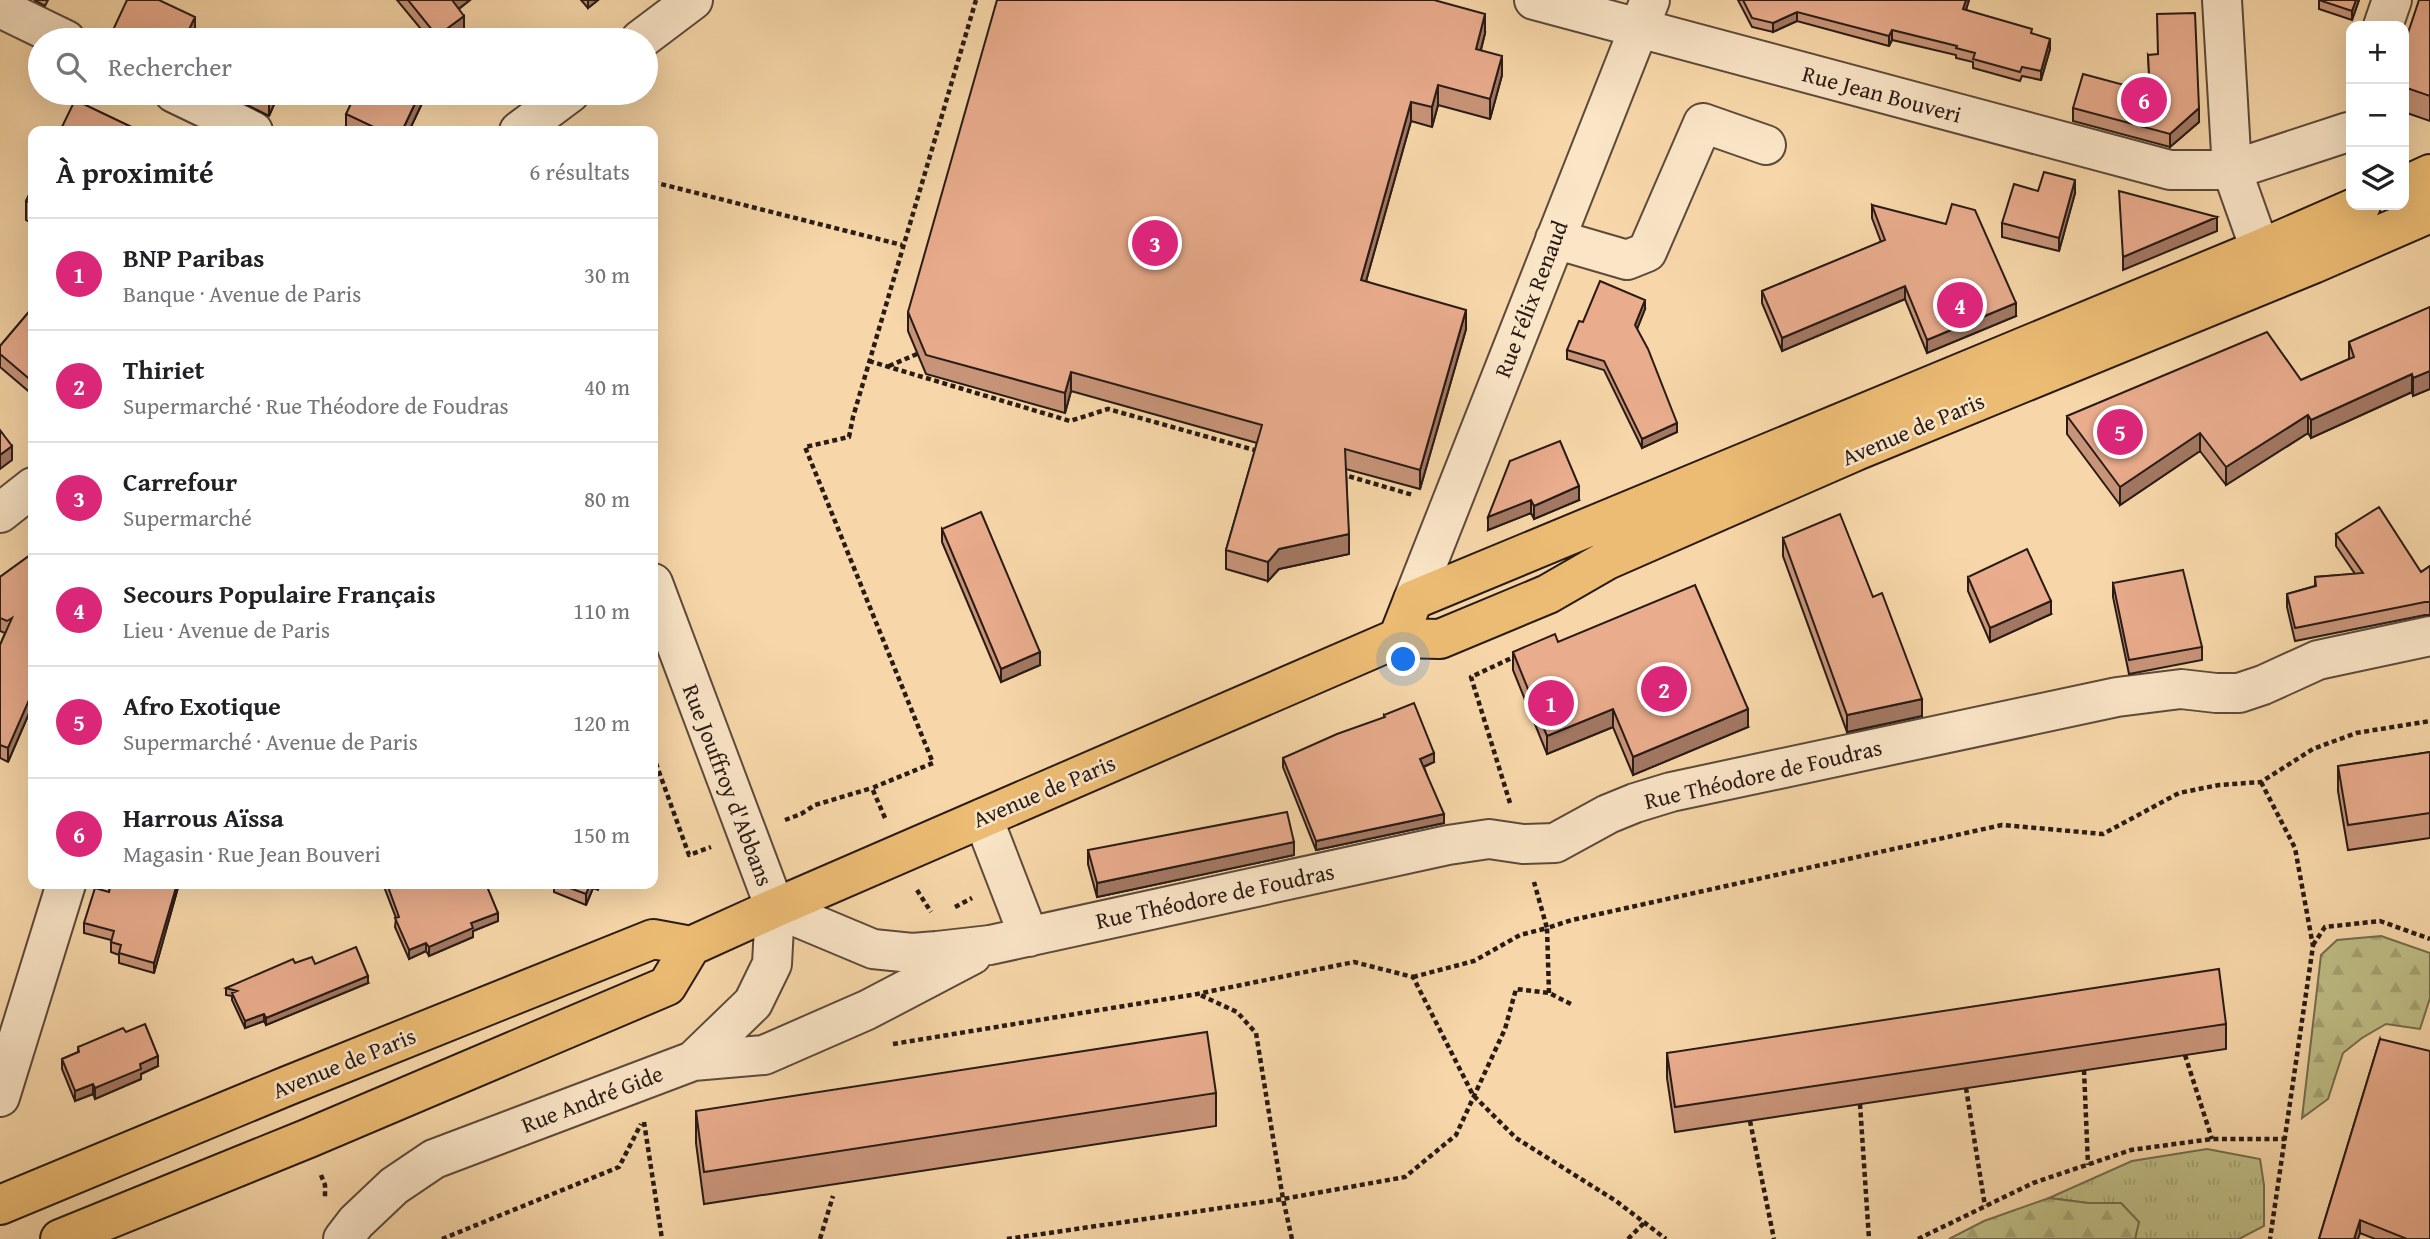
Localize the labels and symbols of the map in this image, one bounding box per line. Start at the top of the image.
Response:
street label: Rue Jean Bouveri [1799,56,1965,131]
pin: 6 [2121,74,2167,126]
street label: Rue Félix Renaud [1485,215,1576,382]
pin: 3 [1132,217,1178,269]
pin: 4 [1937,279,1983,331]
street label: Avenue de Paris [1836,384,1989,473]
pin: 5 [2097,406,2143,458]
your location [1386,642,1420,676]
pin: 2 [1641,663,1687,715]
pin: 1 [1528,677,1574,729]
street label: Rue Jouffroy d'Abbans [675,679,782,891]
street label: Rue Théodore de Foudras [1641,730,1885,817]
street label: Avenue de Paris [967,746,1120,835]
street label: Rue Théodore de Foudras [1093,854,1337,937]
street label: Avenue de Paris [267,1019,421,1106]
street label: Rue André Gide [516,1056,667,1141]

